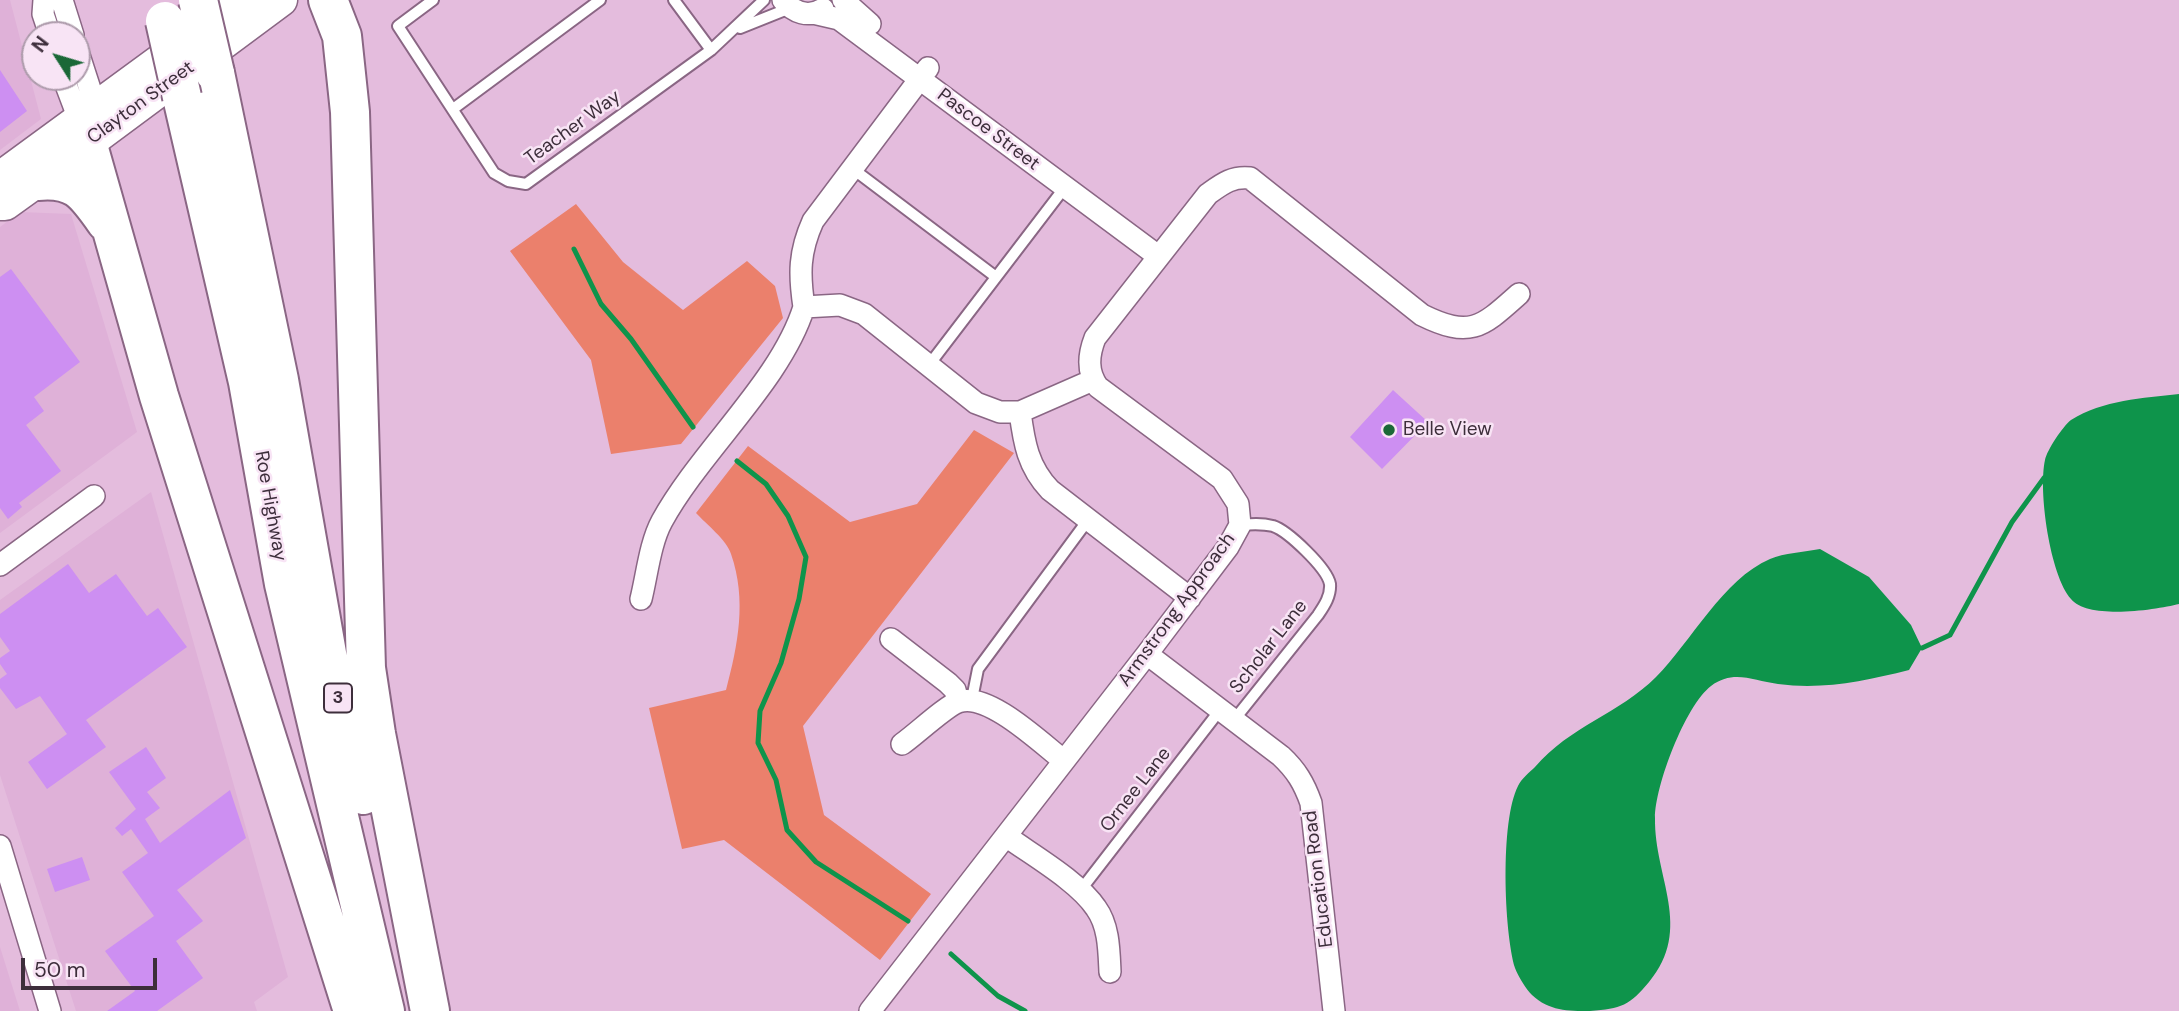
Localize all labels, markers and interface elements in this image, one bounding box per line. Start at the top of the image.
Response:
north arrow [21,21,91,91]
text: N [26,31,55,57]
street label: Clayton Street [83,57,199,149]
street label: Pascoe Street [932,84,1044,176]
street label: Teacher Way [521,86,625,170]
place label: Belle View [1403,419,1492,441]
marker: Belle View [1381,422,1397,438]
street label: Roe Highway [249,449,291,563]
street label: Armstrong Approach [1114,529,1240,691]
street label: Scholar Lane [1225,596,1313,698]
road number: 3 [324,684,352,712]
street label: Ornee Lane [1096,743,1176,837]
street label: Education Road [1299,809,1339,949]
scale bar [24,944,161,988]
text: 50 m [34,956,85,984]

